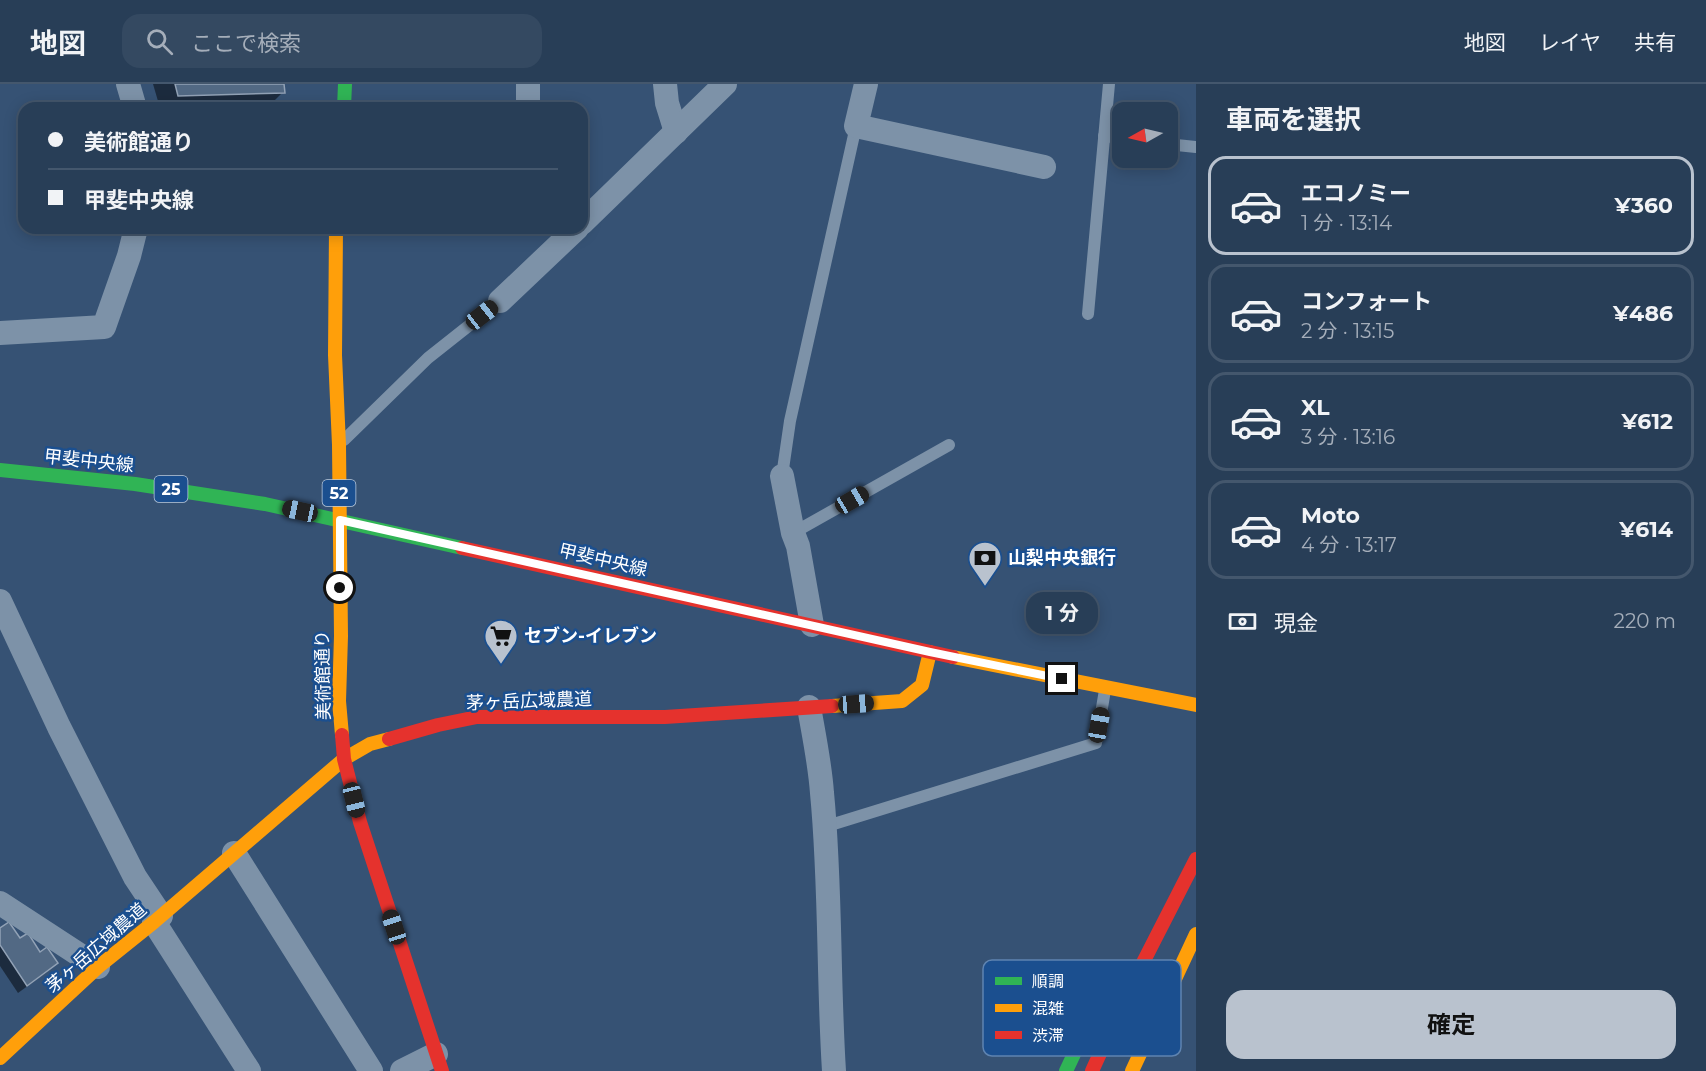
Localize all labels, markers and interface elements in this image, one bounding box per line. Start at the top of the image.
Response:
search box [122,14,542,68]
icon: search [143,25,176,58]
text: 地図 [30,26,86,60]
text: ここで検索 [191,30,301,57]
text: 地図 [1464,30,1506,55]
text: レイヤ [1539,30,1601,55]
text: 共有 [1634,30,1676,55]
north arrow [1112,102,1178,168]
map controls [1112,102,1178,168]
text: 車両を選択 [1226,103,1361,136]
text: 美術館通り [84,129,194,156]
icon: car [1229,179,1283,233]
text: エコノミー [1301,180,1411,207]
text: 甲斐中央線 [84,187,194,214]
text: ¥360 [1615,192,1673,219]
text: 1 分 · 13:14 [1301,211,1392,235]
icon: car [1229,287,1283,341]
text: コンフォート [1301,288,1432,315]
car [462,297,502,333]
text: ¥486 [1613,300,1673,327]
text: 2 分 · 13:15 [1301,319,1394,343]
text: XL [1301,394,1330,421]
icon: car [1229,395,1283,449]
text: ¥612 [1621,408,1673,435]
text: 3 分 · 13:16 [1301,425,1395,449]
street label: 甲斐中央線 [43,445,135,477]
road number: 25 [154,476,188,502]
road number: 52 [322,480,356,506]
car [832,483,872,517]
car [281,498,319,524]
text: Moto [1301,502,1360,529]
icon: car [1229,503,1283,557]
text: ¥614 [1619,516,1673,543]
text: 4 分 · 13:17 [1301,533,1397,557]
street label: 甲斐中央線 [557,539,649,581]
bank icon: 山梨中央銀行 [967,540,1003,587]
place label: 山梨中央銀行 [1008,547,1116,569]
route start [326,574,353,601]
callout: 1 分 [1026,592,1098,634]
text: 1 分 [1045,601,1079,625]
icon: cash [1226,605,1259,638]
text: 220 m [1614,609,1676,633]
text: 現金 [1274,610,1318,637]
supermarket icon: セブン-イレブン [483,618,519,665]
place label: セブン-イレブン [524,625,657,647]
street label: 美術館通り [311,630,335,720]
route end [1048,665,1075,692]
street label: 茅ヶ岳広域農道 [466,688,592,714]
car [837,694,875,714]
car [1087,706,1111,744]
car [341,780,367,820]
street label: 茅ヶ岳広域農道 [41,898,151,998]
car [380,907,408,947]
legend [983,960,1181,1056]
text: 順調 [1032,972,1064,991]
button: 確定 [1226,990,1676,1059]
text: 混雑 [1032,999,1064,1018]
text: 渋滞 [1032,1026,1064,1045]

